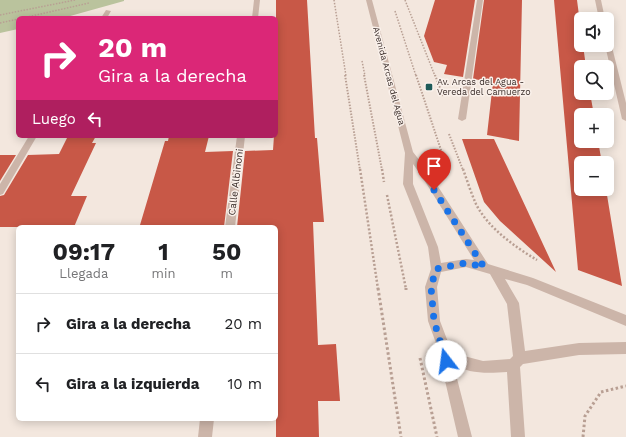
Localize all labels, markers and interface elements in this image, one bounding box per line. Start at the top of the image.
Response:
map controls [574,12,614,196]
button: sound [574,12,614,52]
street label: Avenida Arcas del Agua [371,26,407,126]
text: 20 m [98,31,167,64]
icon: right [32,32,84,84]
button: search [574,60,614,100]
text: Gira a la derecha [98,65,247,86]
place label: Av. Arcas del Agua - Vereda del Camuerzo [437,77,531,97]
marker: Av. Arcas del Agua - Vereda del Camuerzo [424,82,434,92]
icon: left [84,108,106,130]
button: + [574,108,614,148]
text: Luego [32,110,76,128]
street label: Calle Albinoni [226,148,245,216]
pin [417,149,451,190]
icon: arrive [423,155,445,177]
button: − [574,156,614,196]
text: 09:17 [53,238,115,266]
text: 1 [158,238,169,266]
text: 50 [212,238,241,266]
text: Llegada [59,266,108,281]
text: min [152,266,175,281]
text: m [221,266,233,281]
icon: right [32,313,54,335]
text: Gira a la derecha [66,315,191,333]
text: 20 m [225,315,262,333]
position arrow [425,340,467,382]
icon: left [32,373,54,395]
text: Gira a la izquierda [66,375,199,393]
text: 10 m [227,375,262,393]

